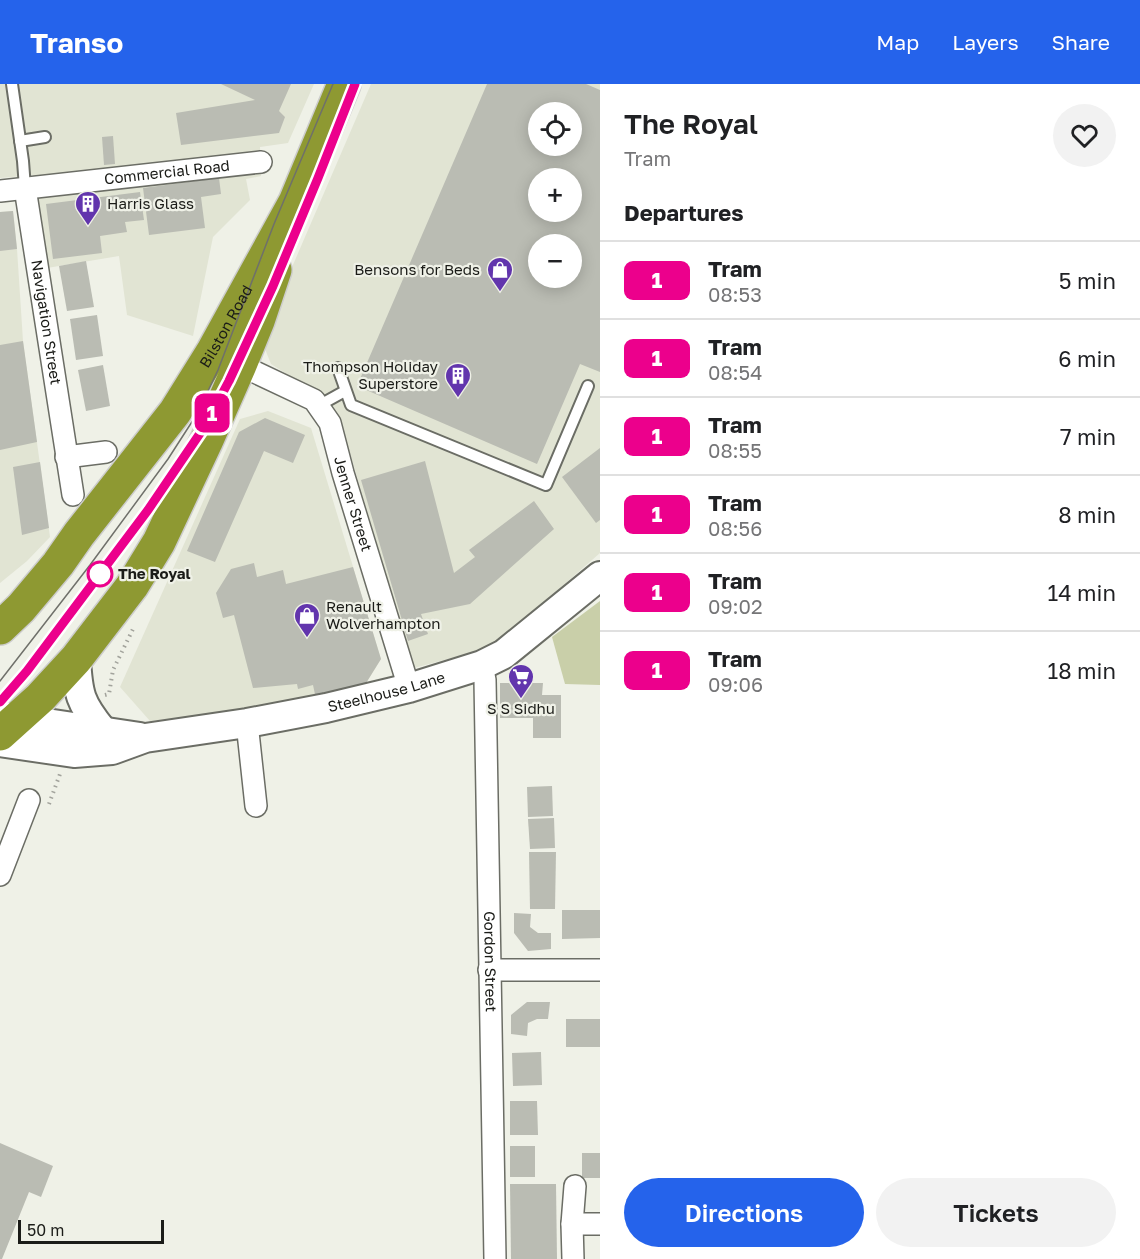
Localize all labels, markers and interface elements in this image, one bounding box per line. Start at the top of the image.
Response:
text: Transo [30,26,123,59]
text: Map [876,29,919,55]
text: Layers [952,29,1019,55]
text: Share [1052,29,1110,55]
map controls [528,102,582,288]
button: locate [528,102,582,156]
button: heart [1053,104,1116,167]
text: The Royal [624,107,758,140]
text: Tram [624,146,671,170]
street label: Commercial Road [103,156,231,187]
button: + [528,168,582,222]
building icon: Harris Glass [73,189,103,227]
place label: Harris Glass [107,194,194,212]
text: Departures [624,199,743,226]
button: − [528,234,582,288]
shop icon: Bensons for Beds [485,255,515,293]
text: Tram [708,255,762,282]
street label: Navigation Street [28,259,66,386]
place label: Bensons for Beds [354,260,480,278]
text: 1 [652,267,662,293]
text: 5 min [1059,267,1116,294]
street label: Bilston Road [195,282,256,371]
text: 08:53 [708,282,762,306]
text: Tram [708,333,762,360]
text: 1 [652,345,662,371]
text: 6 min [1058,345,1116,372]
place label: Thompson Holiday Superstore [303,357,439,392]
text: 08:54 [708,360,762,384]
building icon: Thompson Holiday Superstore [443,361,473,399]
line badge: 1 [192,394,232,432]
text: 1 [207,400,217,426]
text: Tram [708,411,762,438]
text: 1 [652,423,662,449]
text: 7 min [1060,423,1116,450]
text: 08:55 [708,438,762,462]
street label: Jenner Street [331,454,377,553]
text: Tram [708,489,762,516]
text: 1 [652,501,662,527]
text: 8 min [1058,501,1116,528]
text: 08:56 [708,516,762,540]
marker: The Royal [87,561,113,587]
place label: The Royal [118,564,191,582]
text: Tram [708,567,762,594]
text: 1 [652,579,662,605]
text: 14 min [1048,579,1116,606]
text: 09:02 [708,594,763,618]
place label: Renault Wolverhampton [326,597,440,632]
shop icon: Renault Wolverhampton [292,601,322,639]
text: Tram [708,645,762,672]
text: 1 [652,657,662,683]
text: 18 min [1048,657,1116,684]
supermarket icon: S S Sidhu [506,662,536,700]
street label: Steelhouse Lane [326,667,447,715]
text: 09:06 [708,672,763,696]
place label: S S Sidhu [487,699,555,717]
street label: Gordon Street [481,911,501,1012]
button: Directions [624,1178,864,1247]
button: Tickets [876,1178,1116,1247]
scale bar [18,1217,164,1244]
text: 50 m [27,1220,64,1240]

